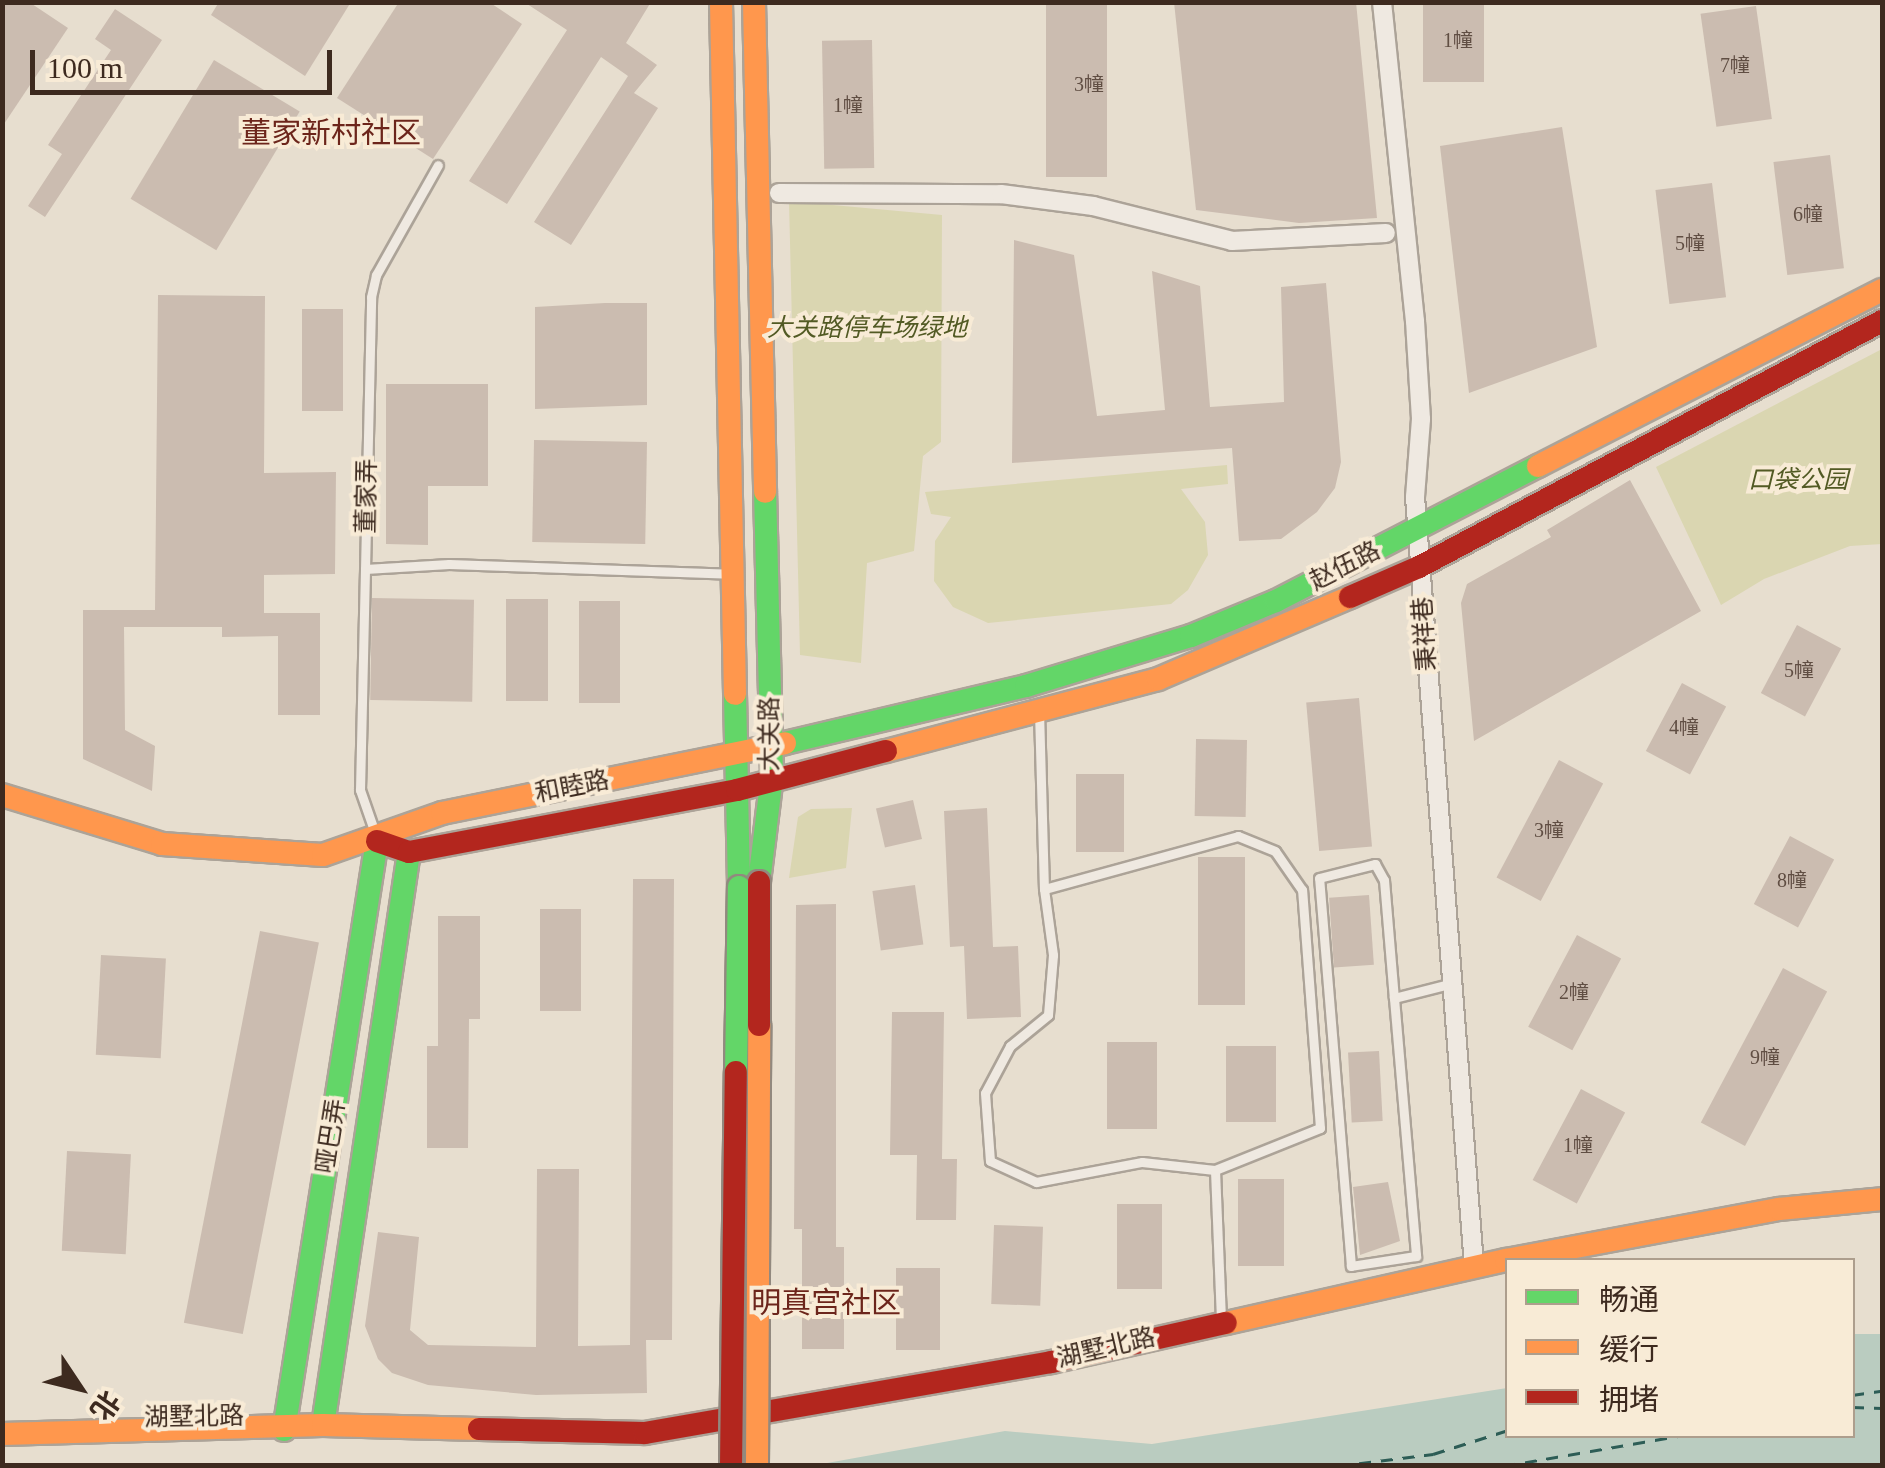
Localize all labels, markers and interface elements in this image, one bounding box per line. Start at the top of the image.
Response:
house number: 1幢 [1443,28,1473,52]
scale bar [35,30,338,92]
text: 100 m [47,51,123,84]
house number: 7幢 [1720,53,1750,77]
house number: 3幢 [1074,72,1104,96]
house number: 1幢 [833,93,863,117]
district label: 董家新村社区 [241,115,421,151]
house number: 6幢 [1793,202,1823,226]
house number: 5幢 [1675,231,1705,255]
park label: 大关路停车场绿地 [767,313,967,343]
street label: 董家弄 [351,458,383,534]
park label: 口袋公园 [1748,465,1848,495]
street label: 赵伍路 [1305,536,1385,596]
street label: 秉祥巷 [1407,596,1443,672]
house number: 5幢 [1784,658,1814,682]
street label: 大关路 [755,697,785,771]
house number: 4幢 [1669,715,1699,739]
street label: 和睦路 [532,765,612,809]
house number: 3幢 [1534,818,1564,842]
house number: 8幢 [1777,868,1807,892]
house number: 2幢 [1559,980,1589,1004]
house number: 9幢 [1750,1045,1780,1069]
street label: 哑巴弄 [310,1097,352,1175]
house number: 1幢 [1563,1133,1593,1157]
legend [1505,1258,1855,1438]
text: 畅通 [1599,1283,1659,1316]
district label: 明真宫社区 [751,1285,901,1321]
street label: 湖墅北路 [1054,1322,1158,1374]
text: 缓行 [1599,1333,1659,1366]
north arrow [30,1338,130,1438]
text: 拥堵 [1599,1383,1659,1416]
text: 北 [84,1385,126,1426]
street label: 湖墅北路 [144,1401,244,1433]

